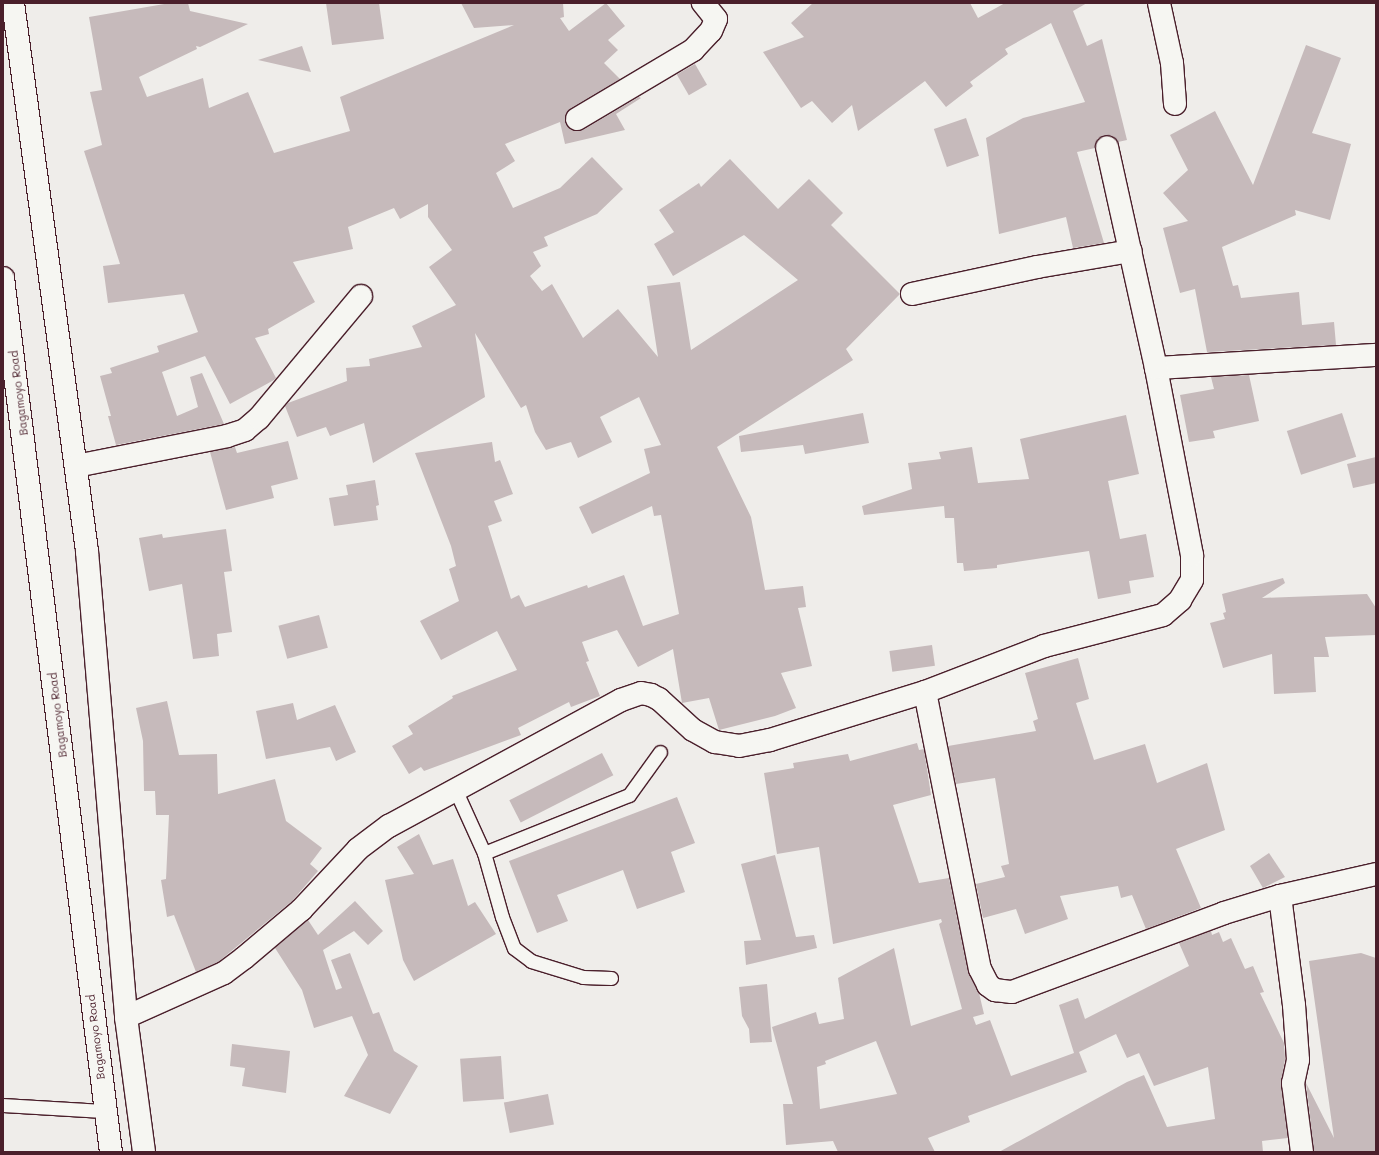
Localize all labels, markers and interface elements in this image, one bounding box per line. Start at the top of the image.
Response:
street label: Bagamoyo Road [7,350,31,436]
street label: Bagamoyo Road [46,672,70,758]
street label: Bagamoyo Road [84,994,108,1080]

